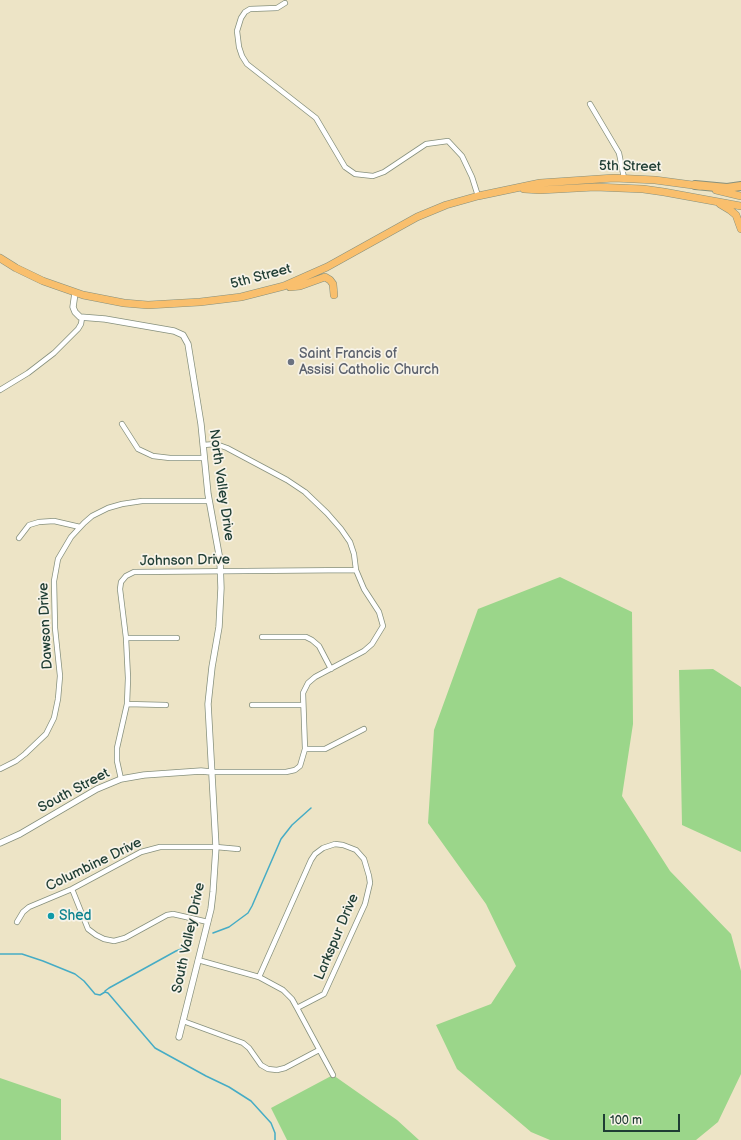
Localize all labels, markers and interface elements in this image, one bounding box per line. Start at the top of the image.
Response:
street label: 5th Street [599,158,661,176]
street label: 5th Street [229,261,293,293]
place label: Saint Francis of Assisi Catholic Church [299,346,439,378]
marker: Saint Francis of Assisi Catholic Church [286,357,296,367]
street label: North Valley Drive [205,428,237,542]
street label: Johnson Drive [140,552,230,570]
street label: Dawson Drive [35,582,57,670]
street label: South Street [35,765,113,817]
street label: Columbine Drive [43,835,145,895]
street label: South Valley Drive [169,881,209,995]
street label: Larkspur Drive [311,891,363,983]
place label: Shed [59,908,92,924]
marker: Shed [46,911,56,921]
scale bar [605,1106,682,1132]
text: 100 m [610,1113,642,1128]

